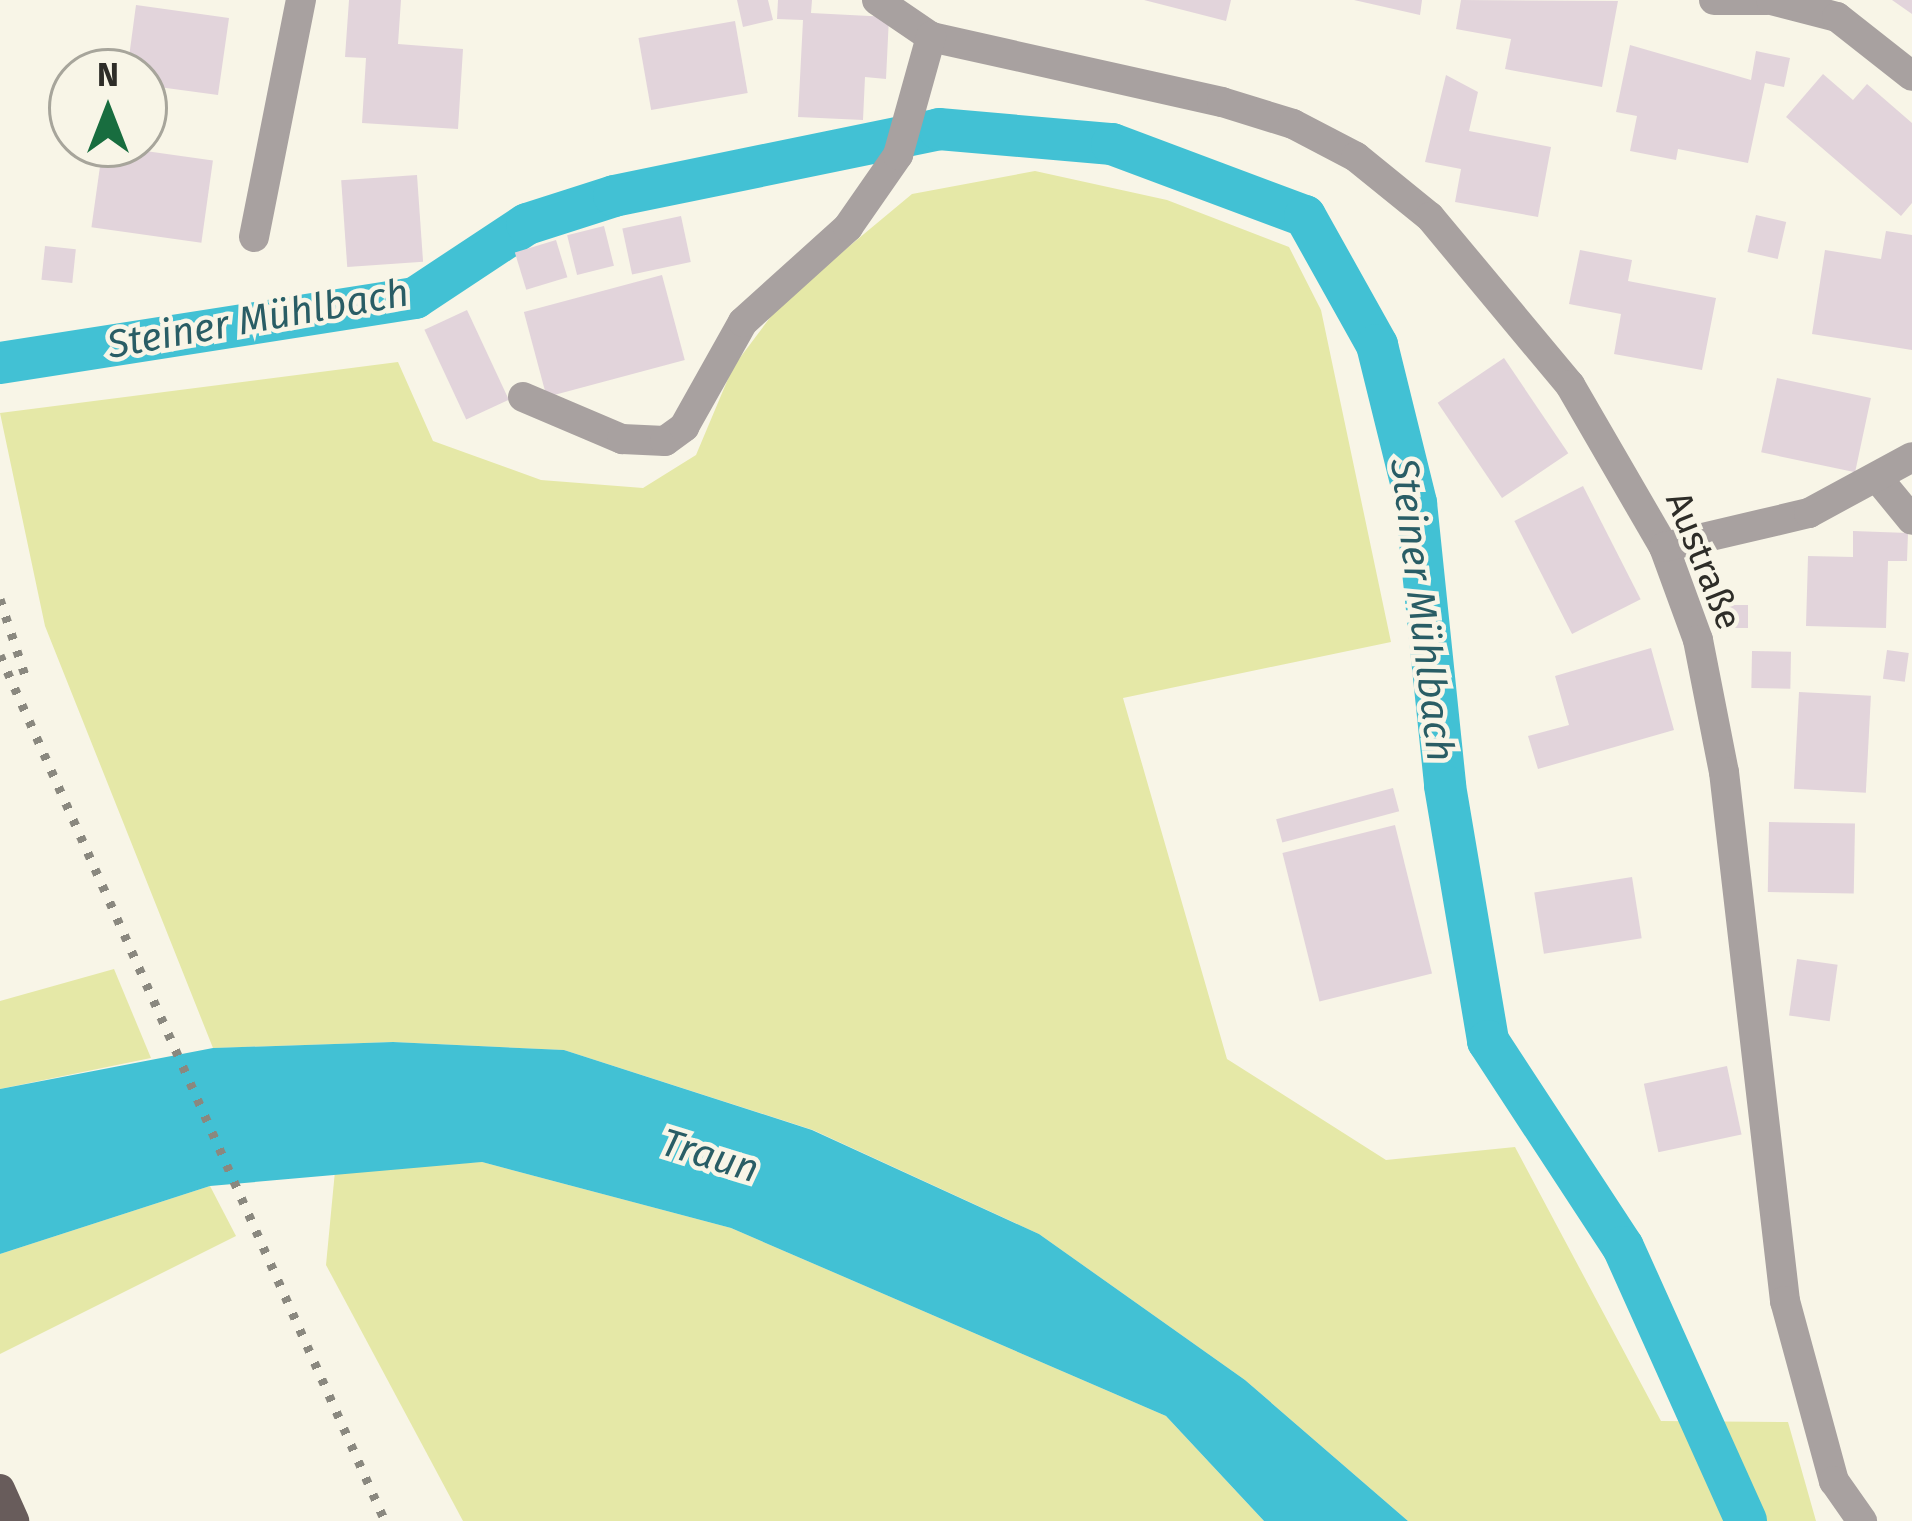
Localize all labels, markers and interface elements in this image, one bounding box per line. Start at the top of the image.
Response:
north arrow [48,48,168,168]
text: N [97,55,119,95]
water label: Steiner Mühlbach [104,269,412,369]
water label: Steiner Mühlbach [1380,456,1464,764]
street label: Austraße [1656,486,1750,636]
water label: Traun [655,1119,765,1193]

